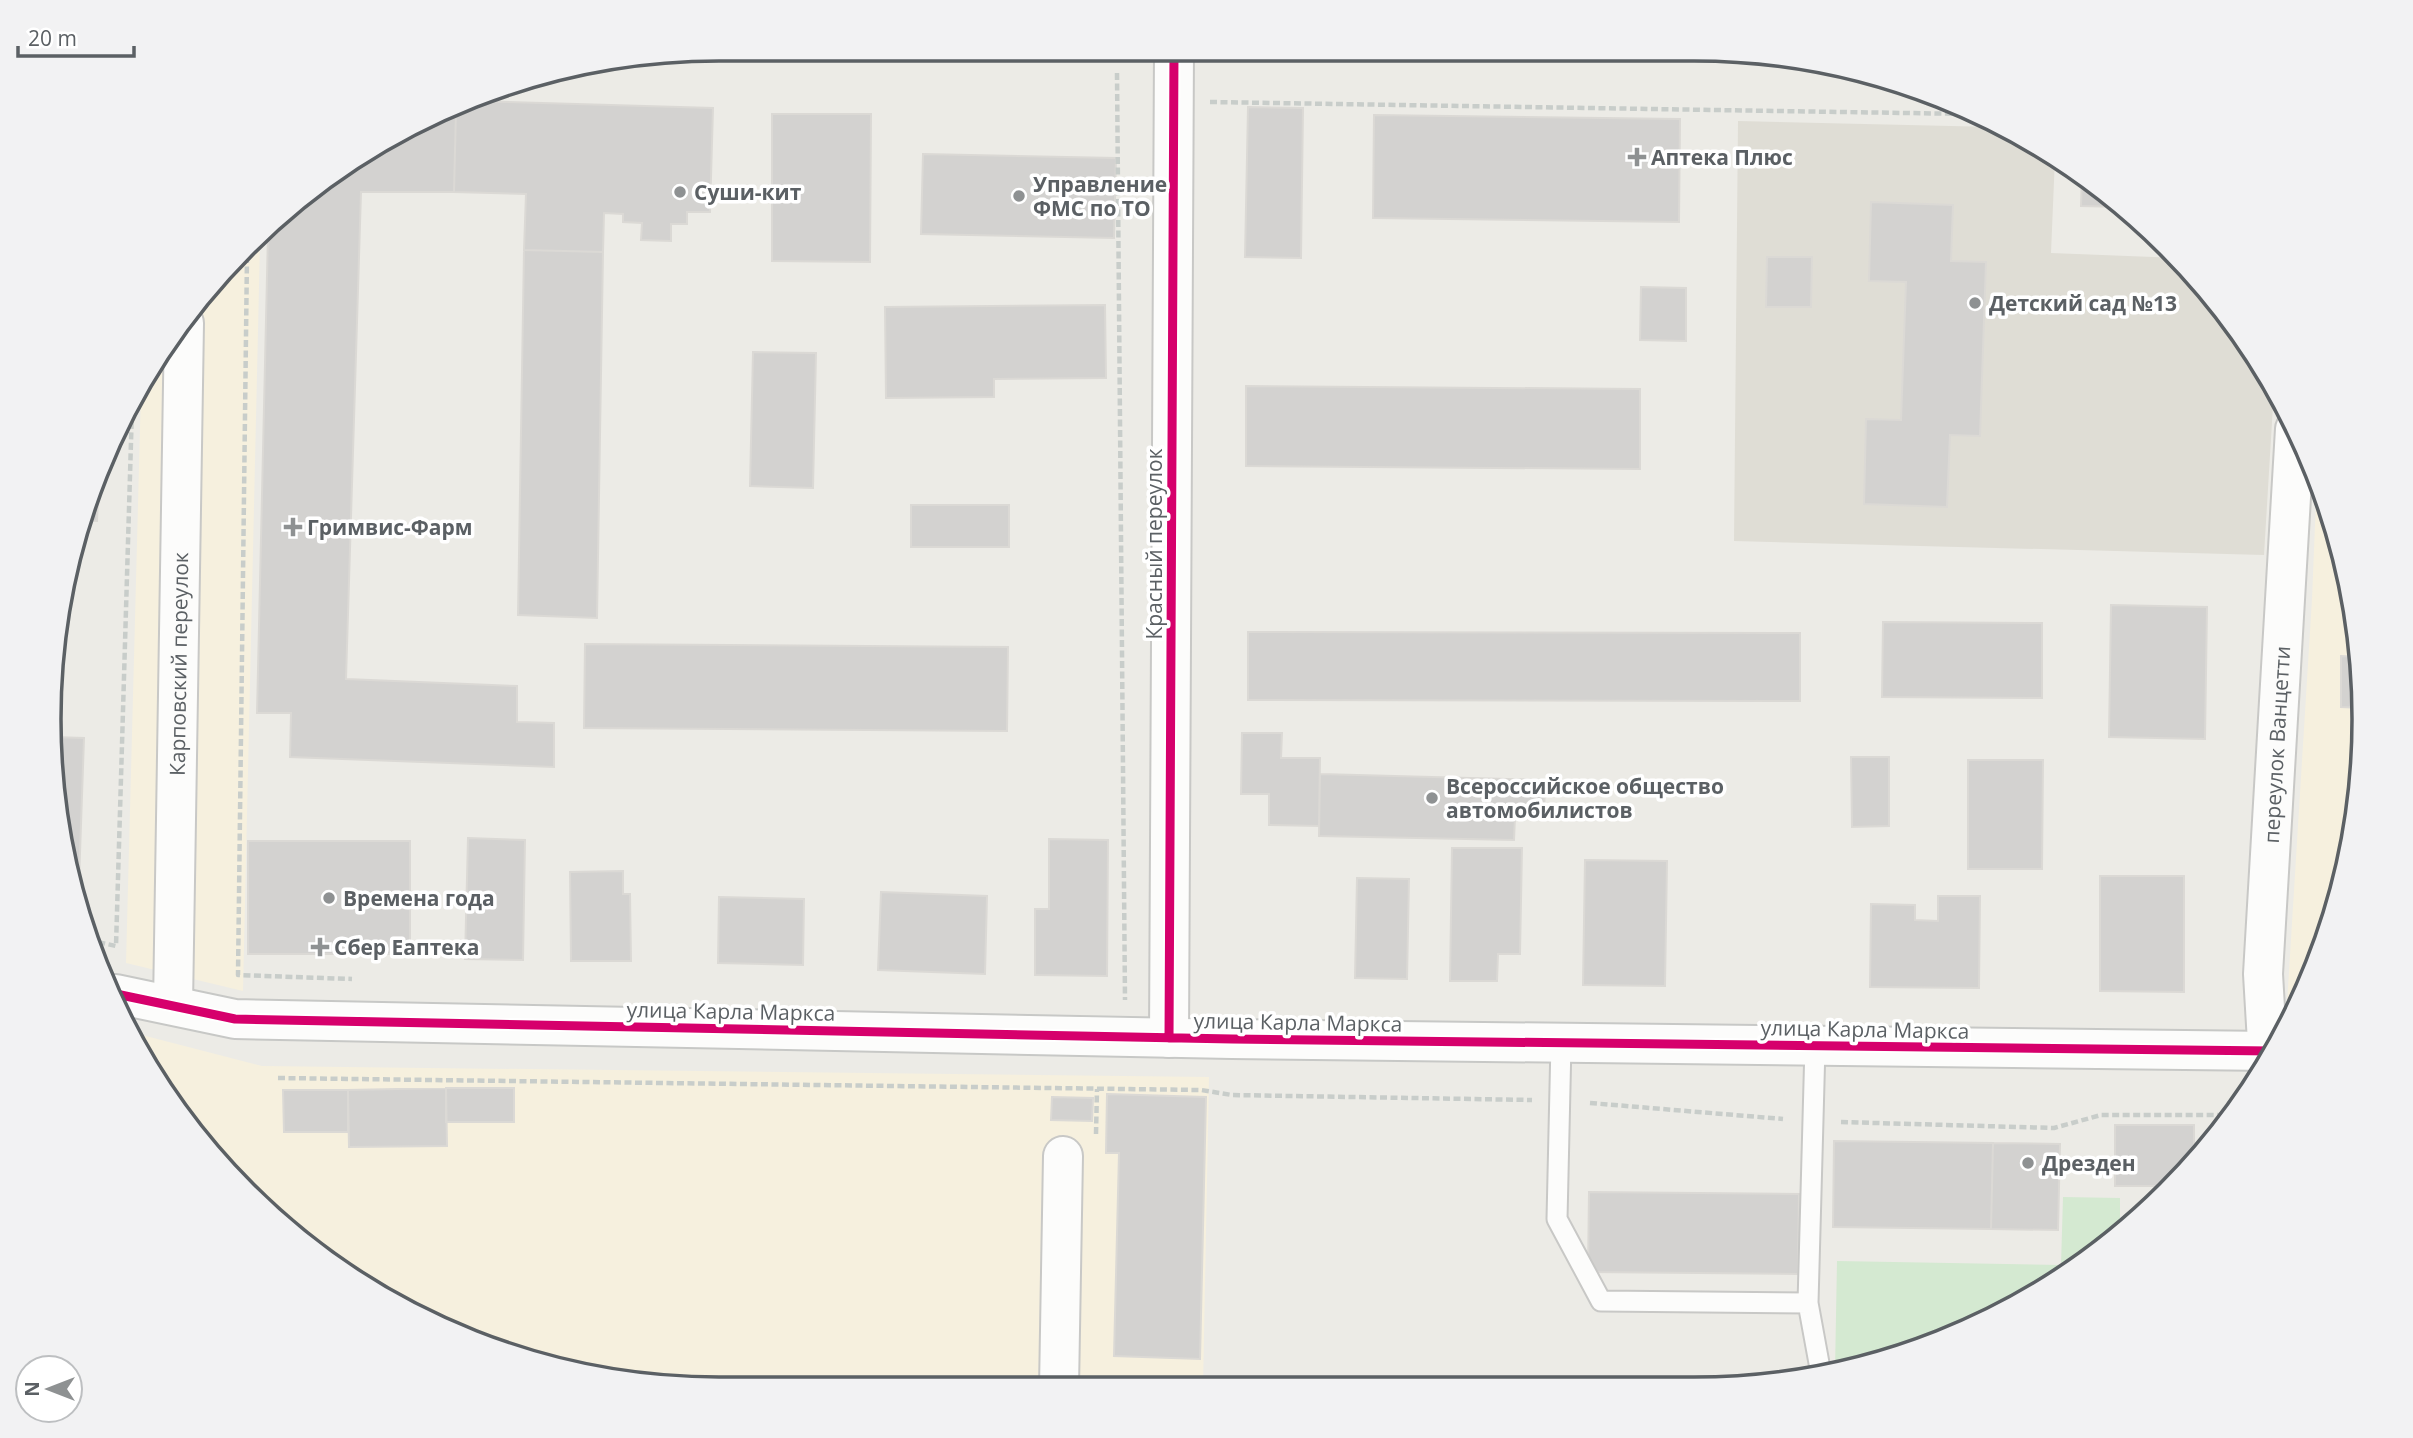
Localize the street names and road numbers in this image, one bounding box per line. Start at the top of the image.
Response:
street label: Красный переулок [1140,448,1168,640]
street label: Карповский переулок [163,552,194,776]
street label: переулок Ванцетти [2257,645,2296,844]
street label: улица Карла Маркса [626,995,836,1027]
street label: улица Карла Маркса [1193,1006,1403,1038]
street label: улица Карла Маркса [1760,1013,1970,1045]

